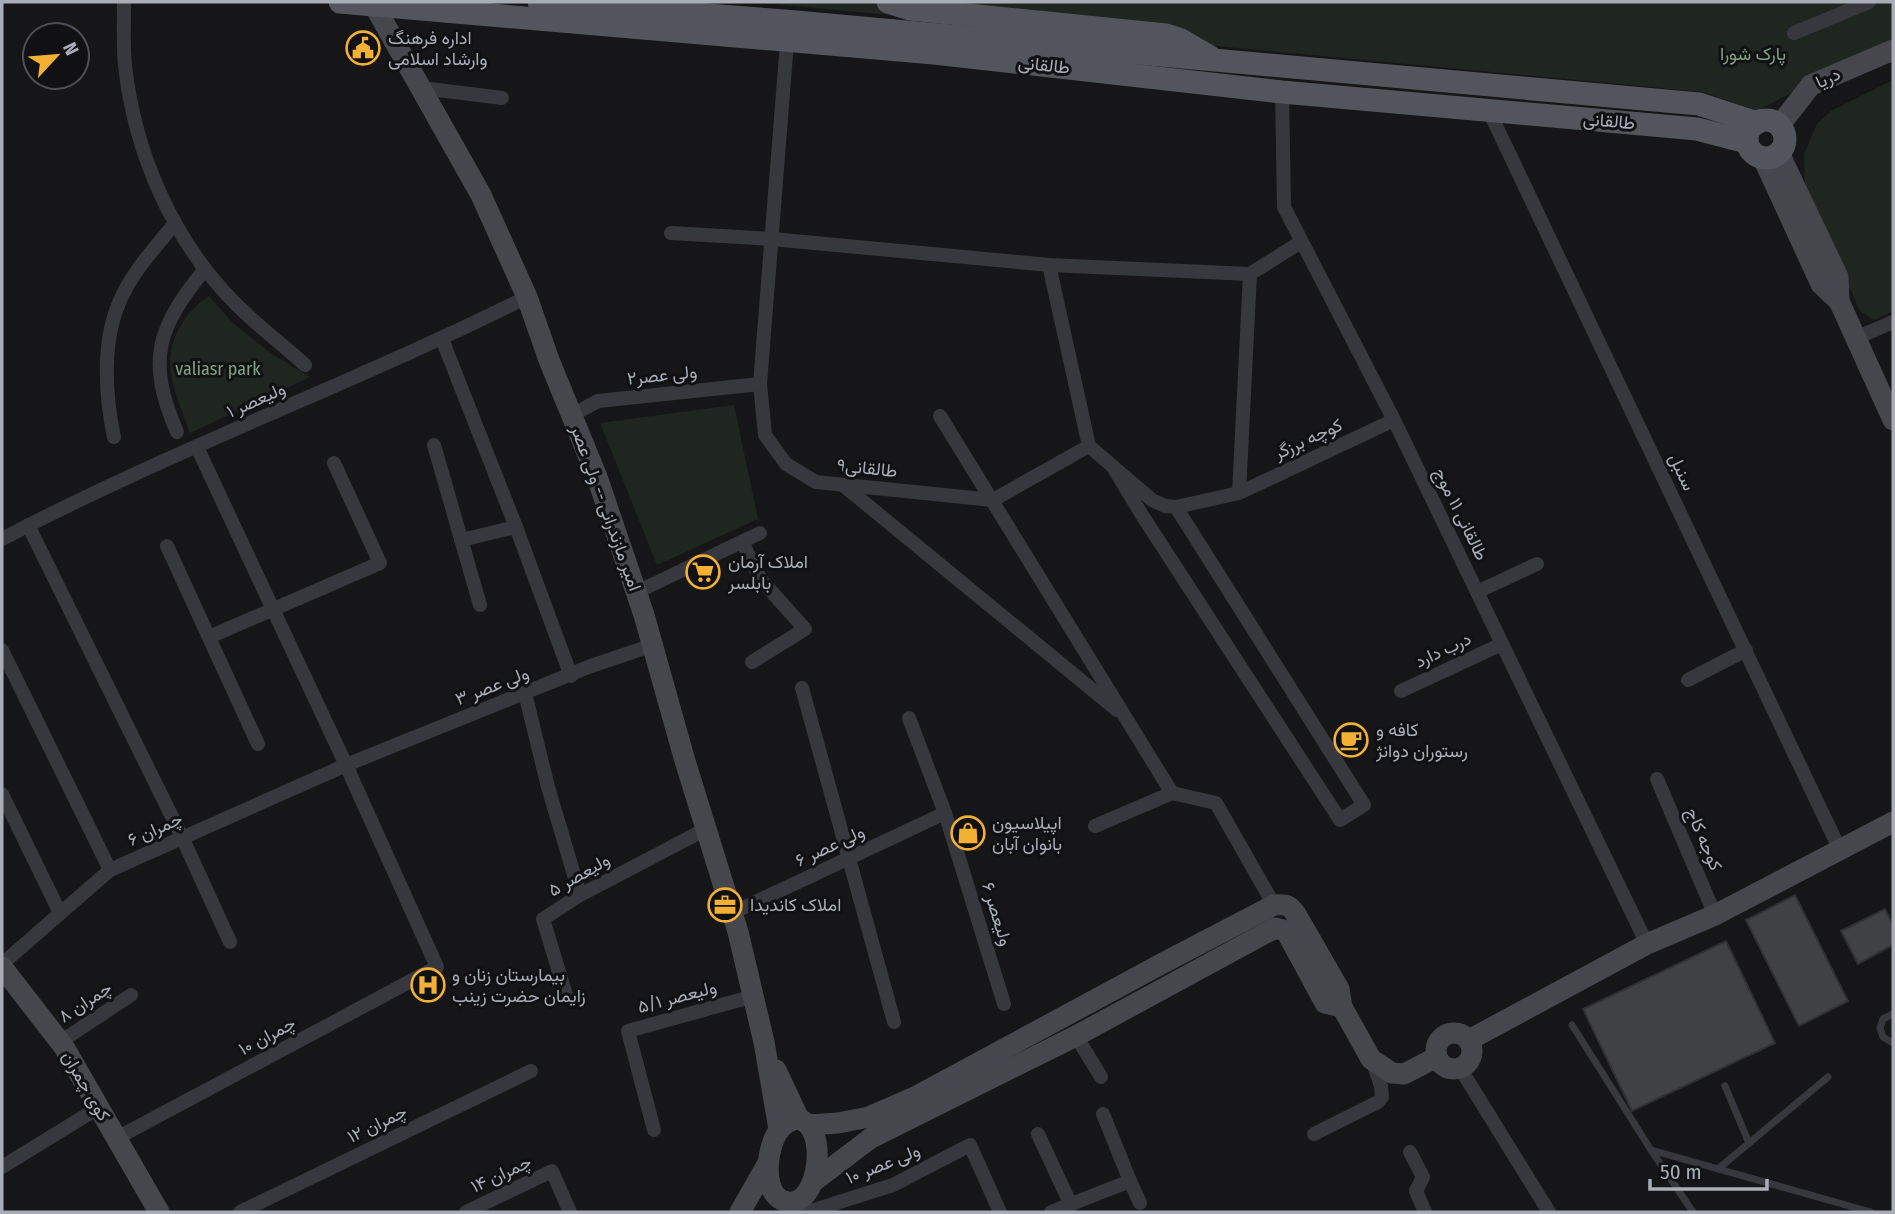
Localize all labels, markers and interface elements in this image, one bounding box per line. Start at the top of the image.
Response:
north arrow [21,21,91,91]
place label: اداره فرهنگ وارشاد اسلامی [388,27,488,70]
public building icon: اداره فرهنگ وارشاد اسلامی [344,29,382,67]
text: N [58,39,84,59]
park label: پارک شورا [1720,43,1786,66]
street label: طالقانی [1017,51,1071,79]
street label: دریا [1812,63,1844,93]
street label: طالقانی [1582,108,1636,134]
park label: valiasr park [175,358,261,380]
street label: ولی عصر۲ [626,360,698,390]
street label: ولیعصر ۱ [223,377,289,423]
street label: کوچه برزگر [1269,414,1346,466]
street label: امیر مازندرانی -- ولی عصر [565,421,646,594]
street label: سنبل [1664,450,1700,494]
street label: طالقانی۹ [836,454,898,482]
street label: طالقانی ۱۱ موج [1428,464,1493,564]
place label: املاک آرمان بابلسر [727,551,808,594]
supermarket icon: املاک آرمان بابلسر [684,553,722,591]
street label: درب دارد [1411,627,1475,673]
street label: ولی عصر ۳ [452,662,532,710]
place label: کافه و رستوران دوانژ [1375,719,1468,762]
cafe icon: کافه و رستوران دوانژ [1332,721,1370,759]
street label: کوجه کاج [1680,804,1727,874]
street label: چمران ۶ [124,807,186,852]
place label: اپیلاسیون بانوان آبان [992,812,1062,855]
shop icon: اپیلاسیون بانوان آبان [949,814,987,852]
street label: ولی عصر ۶ [792,820,868,872]
street label: ولیعصر ۵ [544,849,614,901]
street label: ولیعصر ۶ [977,879,1017,949]
office icon: املاک کاندیدا [706,886,744,924]
place label: املاک کاندیدا [750,894,841,916]
place label: بیمارستان زنان و زایمان حضرت زینب [452,964,586,1007]
hospital icon: بیمارستان زنان و زایمان حضرت زینب [409,966,447,1004]
street label: ولیعصر ۵/۱ [635,976,719,1018]
street label: چمران ۸ [54,977,116,1028]
street label: چمران ۱۰ [235,1012,300,1061]
street label: کوی چمران [56,1047,115,1126]
street label: چمران ۱۲ [344,1100,411,1149]
street label: ولی عصر ۱۰ [843,1139,923,1189]
scale bar [1650,1148,1767,1192]
street label: چمران ۱۴ [467,1150,535,1198]
text: 50 m [1660,1159,1702,1185]

